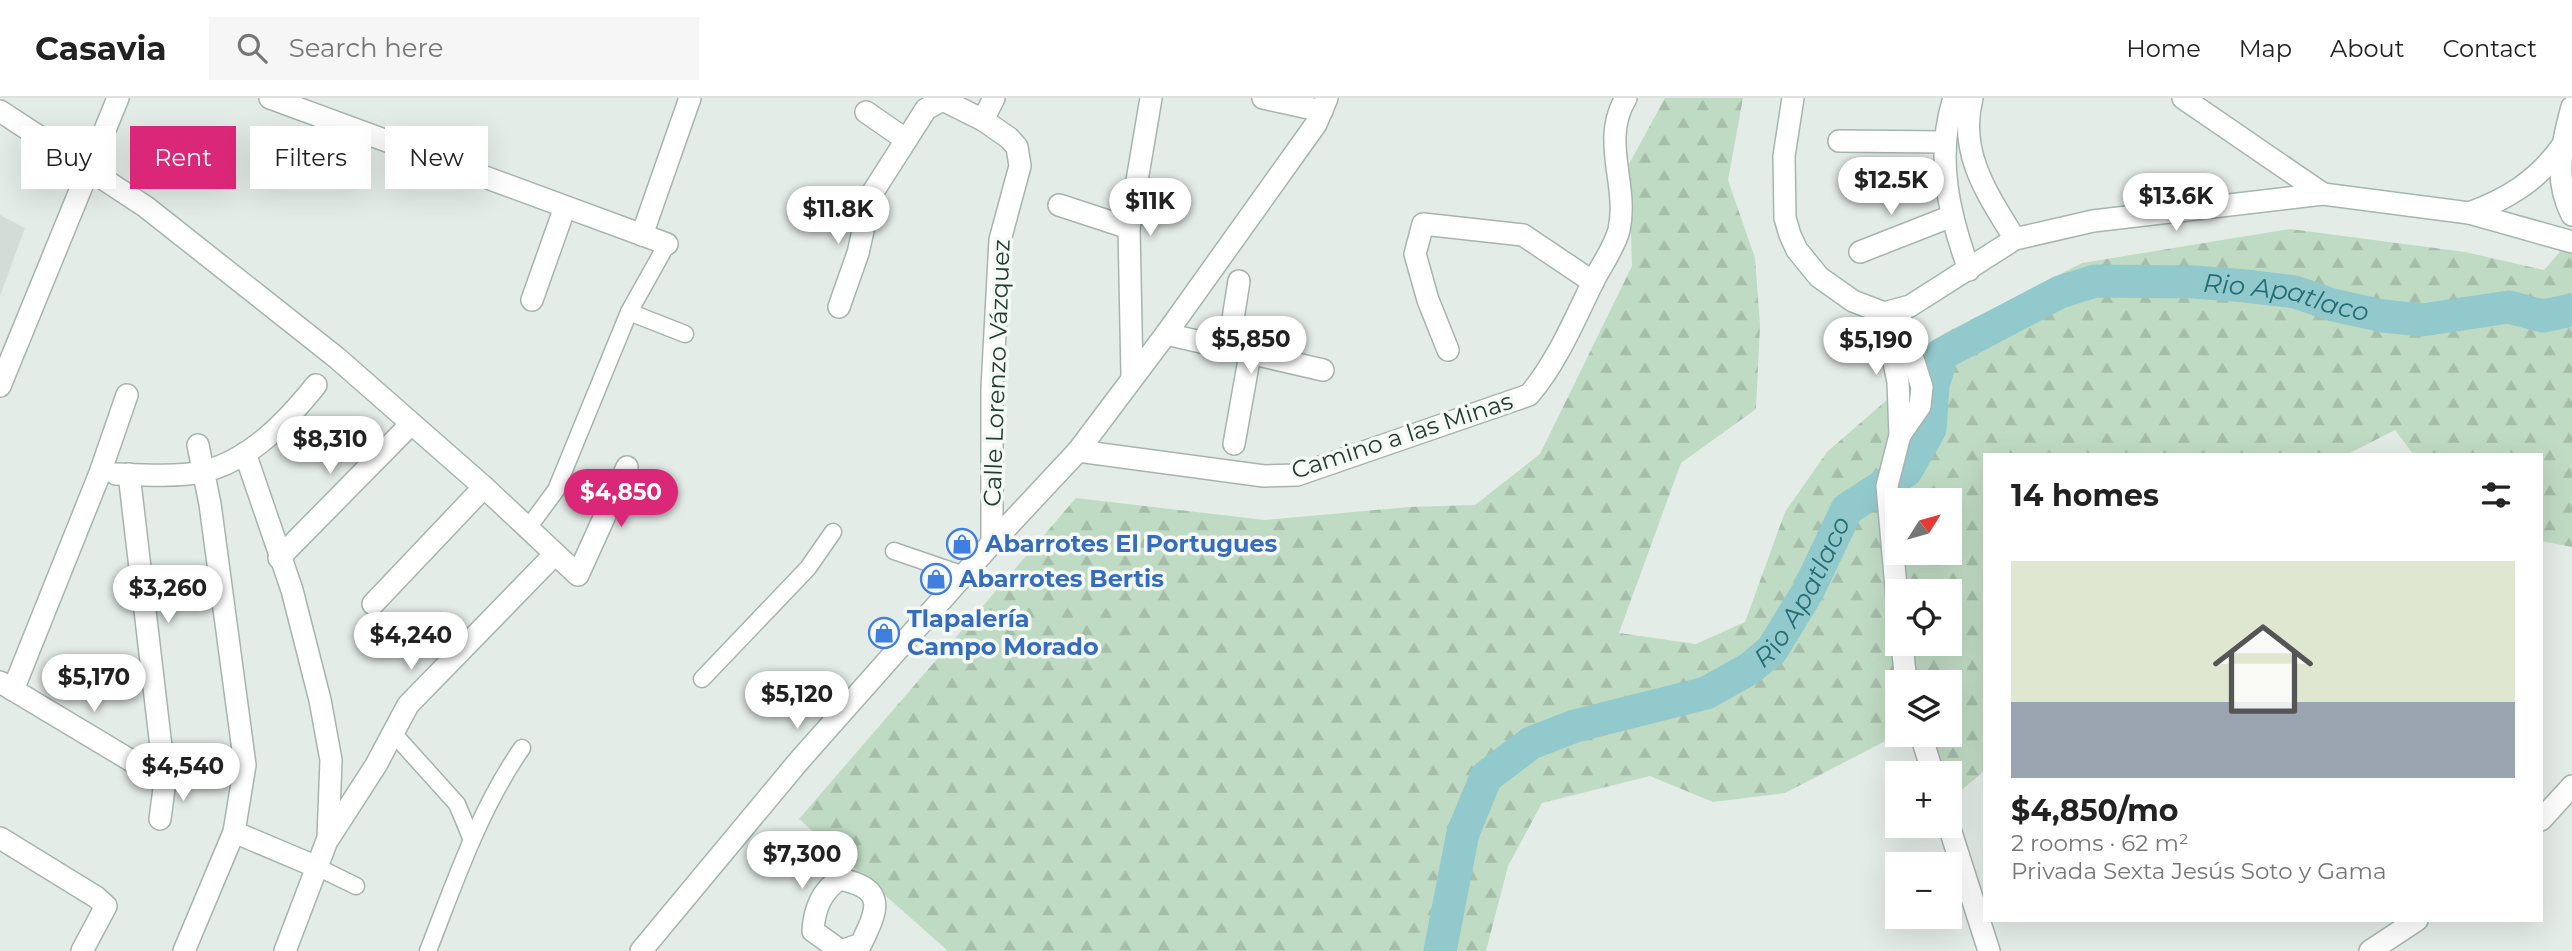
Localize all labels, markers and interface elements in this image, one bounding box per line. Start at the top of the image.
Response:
search box [209,17,699,80]
text: Casavia [35,28,167,68]
icon: search [233,29,271,67]
text: Search here [289,32,443,64]
text: Home [2126,34,2201,63]
text: Map [2239,34,2292,63]
text: About [2330,34,2404,63]
text: Contact [2442,34,2537,63]
chip: Buy [21,126,116,189]
chip: Rent [130,126,236,189]
chip: Filters [250,126,371,189]
chip: New [385,126,488,189]
pin: $12.5K [1834,158,1948,217]
text: $12.5K [1854,166,1928,194]
pin: $13.6K [2119,174,2233,233]
pin: $11K [1109,178,1191,238]
text: $13.6K [2139,182,2213,210]
pin: $11.8K [781,186,895,246]
text: $11K [1125,187,1175,215]
text: $11.8K [803,195,873,223]
street label: Calle Lorenzo Vázquez [977,239,1016,507]
water label: Rio Apatlaco [2202,267,2372,328]
pin: $5,850 [1194,316,1308,376]
pin: $5,190 [1819,317,1933,377]
text: $5,850 [1211,325,1291,353]
text: $5,190 [1839,326,1913,354]
street label: Camino a las Minas [1288,386,1516,485]
pin: $8,310 [273,416,387,476]
text: $8,310 [293,425,367,453]
pin: $4,850 [564,470,678,529]
icon: filters [2477,476,2515,514]
text: 14 homes [2011,477,2159,514]
text: $4,850 [580,478,662,506]
north arrow [1885,488,1962,565]
map controls [1885,488,1962,929]
water label: Rio Apatlaco [1747,511,1857,674]
shop icon: Abarrotes El Portugues [945,527,979,561]
place label: Abarrotes El Portugues [984,529,1278,558]
shop icon: Abarrotes Bertis [919,562,953,596]
place label: Abarrotes Bertis [958,564,1164,593]
pin: $3,260 [111,566,225,625]
text: $3,260 [129,574,207,602]
button: locate [1885,579,1962,656]
place label: Tlapalería Campo Morado [907,604,1099,661]
icon: home [2200,606,2326,732]
pin: $4,240 [354,612,468,672]
shop icon: Tlapalería Campo Morado [867,616,901,650]
text: $4,240 [370,621,452,649]
pin: $5,170 [37,654,151,714]
text: $5,170 [58,663,130,691]
button: layers [1885,670,1962,747]
pin: $5,120 [740,672,854,731]
text: $5,120 [761,680,833,708]
pin: $4,540 [126,744,240,803]
text: $4,540 [142,752,224,780]
button: + [1885,761,1962,838]
text: $4,850/mo [2011,792,2178,829]
text: 2 rooms · 62 m² [2011,829,2189,857]
pin: $7,300 [745,832,859,891]
text: $7,300 [763,840,841,868]
button: − [1885,852,1962,929]
text: Privada Sexta Jesús Soto y Gama [2011,857,2387,885]

